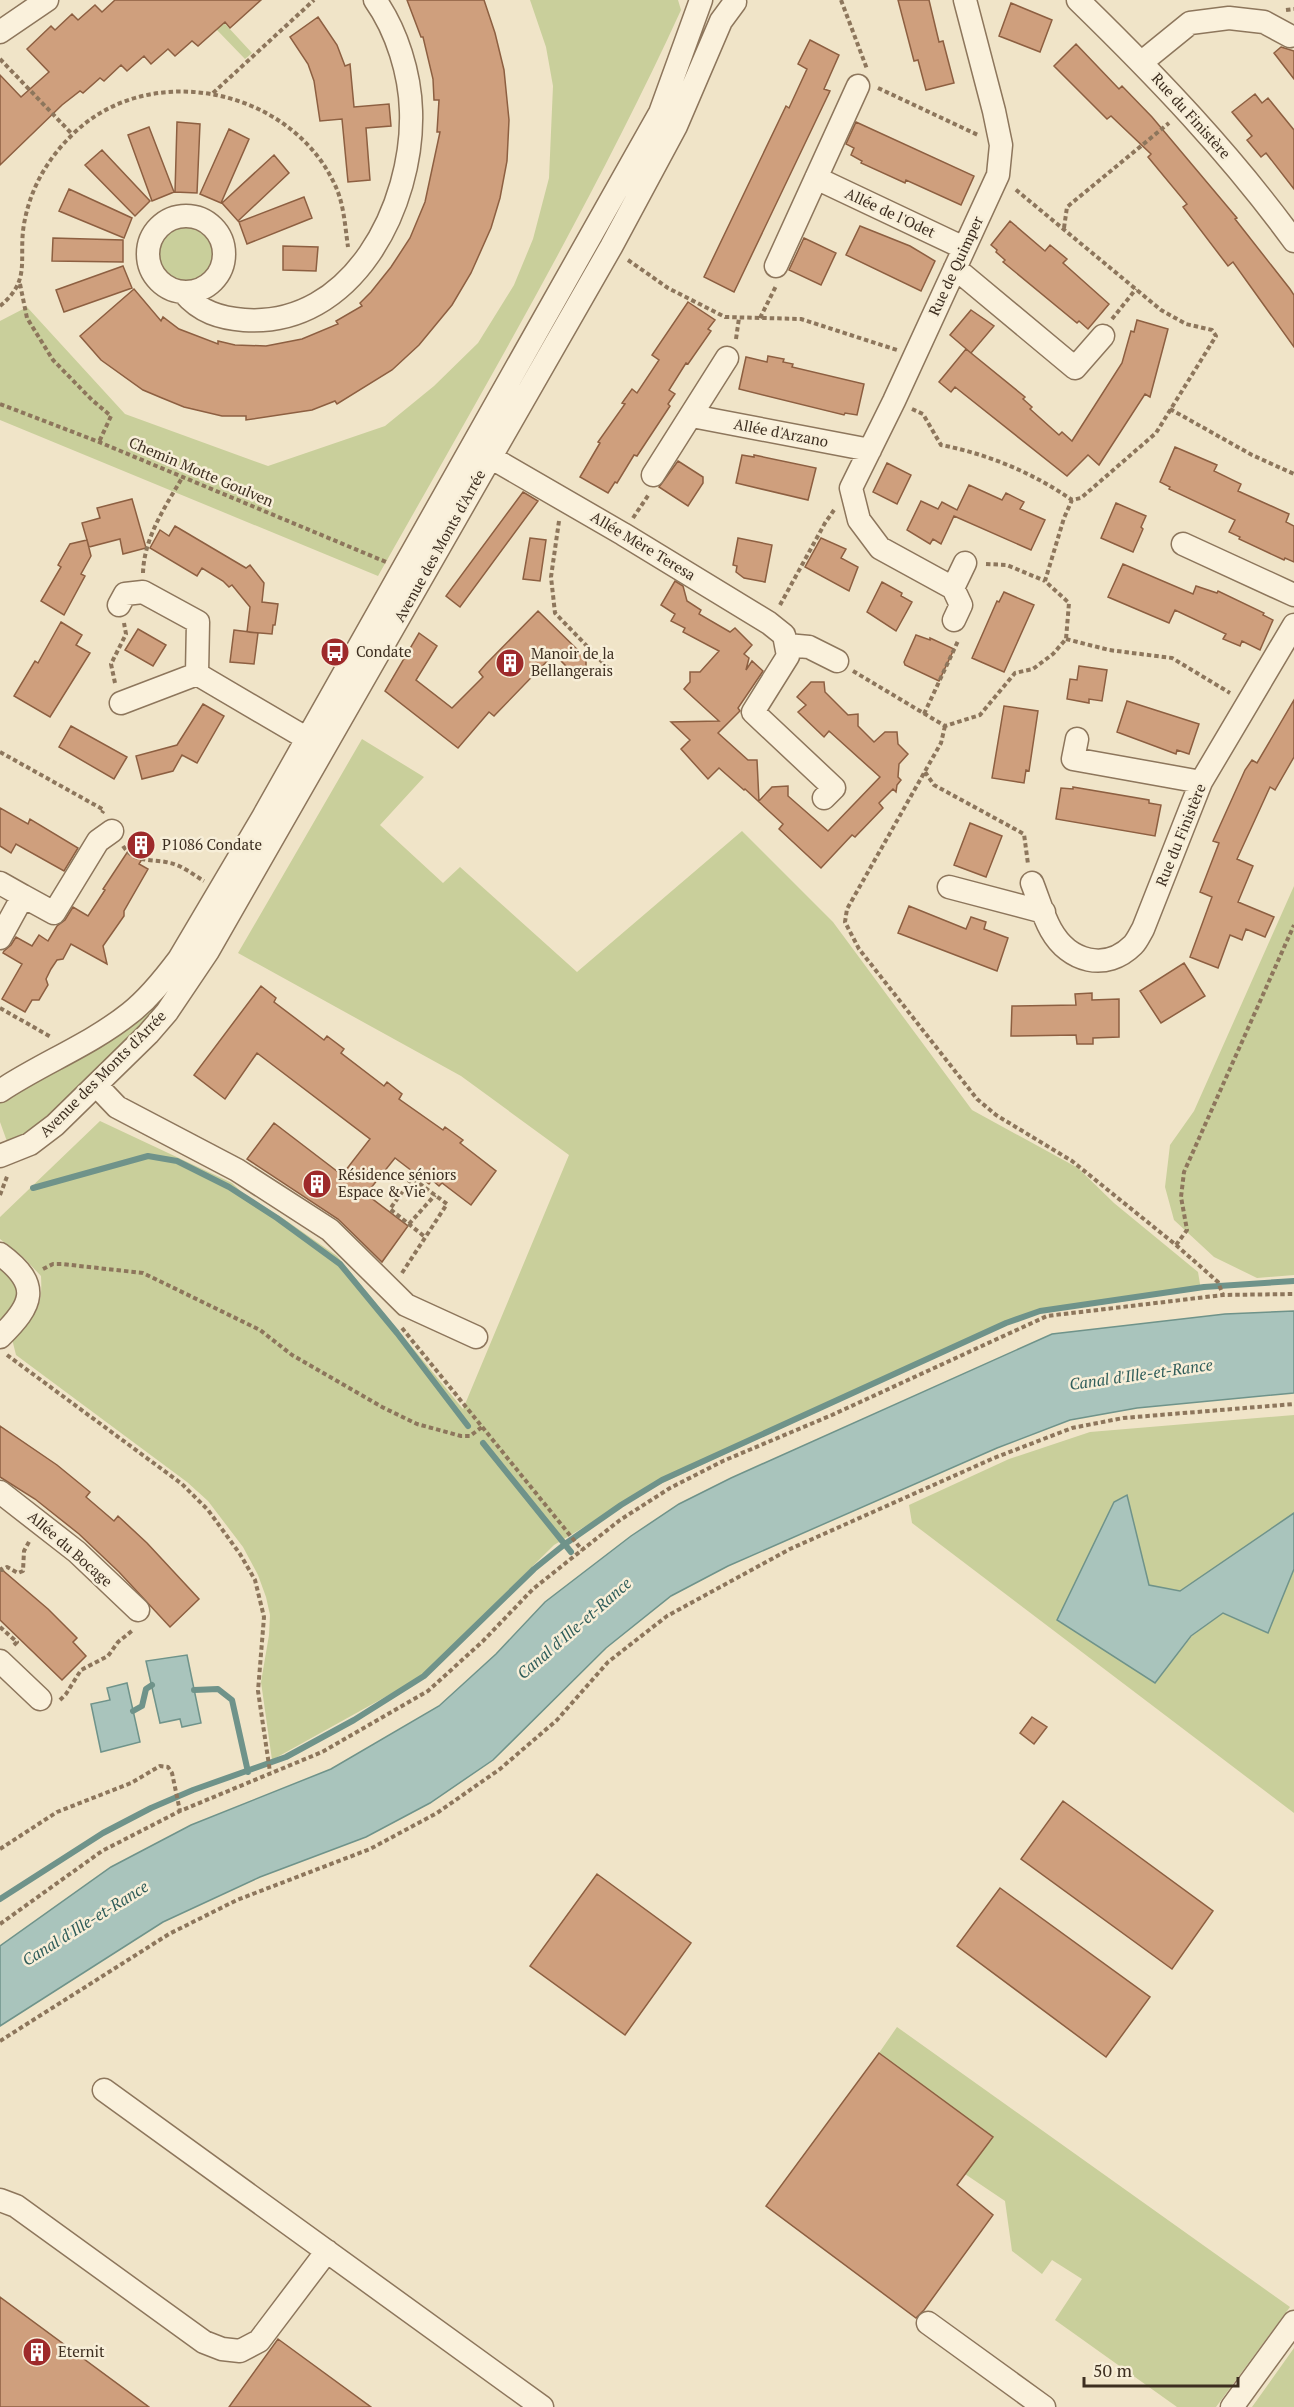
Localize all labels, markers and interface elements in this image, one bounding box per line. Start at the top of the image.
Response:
street label: Rue du Finistère [1148,68,1236,163]
street label: Allée de l'Odet [842,182,939,242]
street label: Rue de Quimper [923,212,987,319]
street label: Allée d'Arzano [732,413,830,451]
street label: Chemin Motte Goulven [126,432,277,511]
street label: Avenue des Monts d'Arrée [389,466,489,625]
street label: Allée Mère Teresa [587,506,700,585]
bus stop icon: Condate [319,636,351,668]
place label: Condate [356,641,412,661]
place label: Manoir de la Bellangerais [531,643,615,680]
building icon: Manoir de la Bellangerais [494,647,526,679]
street label: Rue du Finistère [1150,780,1210,889]
building icon: P1086 Condate [125,829,157,861]
place label: P1086 Condate [162,834,262,854]
street label: Avenue des Monts d'Arrée [35,1006,170,1141]
place label: Résidence séniors Espace & Vie [338,1164,457,1201]
building icon: Résidence séniors Espace & Vie [301,1168,333,1200]
water label: Canal d'Ille-et-Rance [1068,1353,1214,1395]
street label: Allée du Bocage [24,1506,117,1591]
water label: Canal d'Ille-et-Rance [512,1572,636,1684]
water label: Canal d'Ille-et-Rance [18,1875,152,1971]
building icon: Eternit [21,2336,53,2368]
place label: Eternit [58,2341,105,2361]
scale bar [1084,2350,1238,2388]
text: 50 m [1093,2358,1133,2382]

